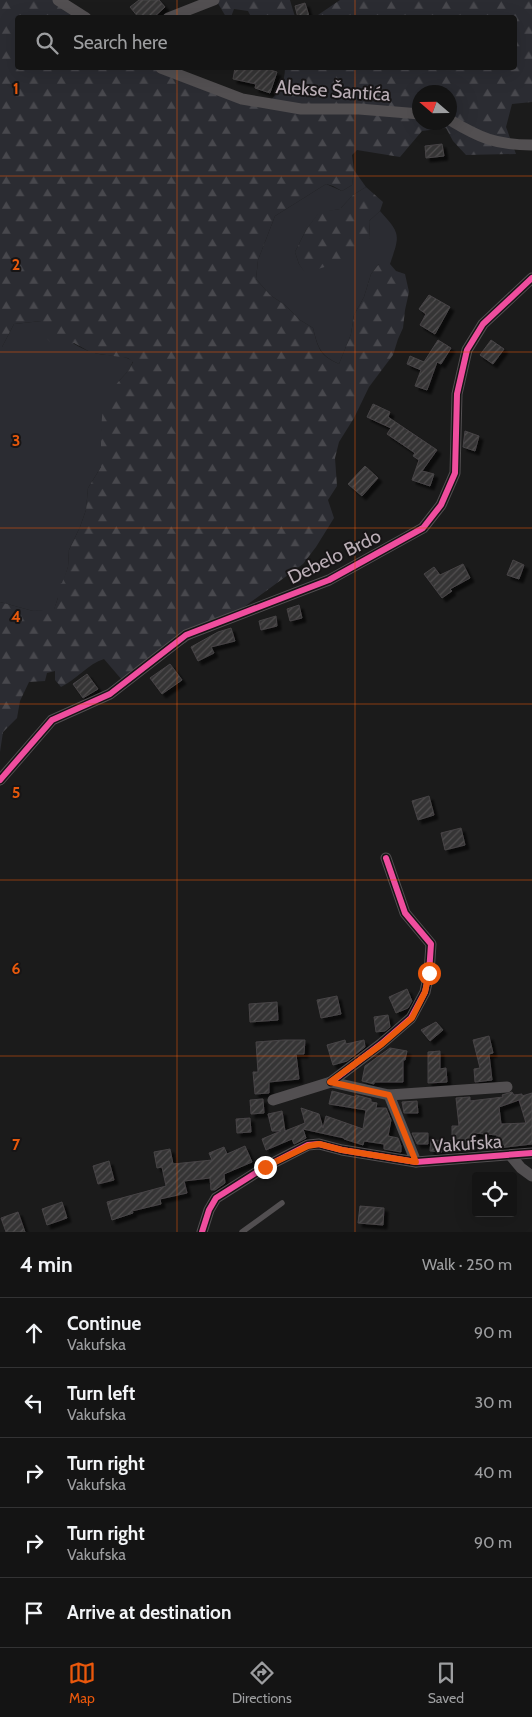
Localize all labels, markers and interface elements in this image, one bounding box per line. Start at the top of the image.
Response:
search box [15,15,517,70]
icon: search [33,29,61,57]
text: Search here [73,31,167,54]
street label: Alekse Šantića [275,74,391,106]
text: 1 [13,79,19,98]
north arrow [412,85,457,130]
text: 2 [12,255,20,274]
text: 3 [12,431,20,450]
street label: Debelo Brdo [284,524,385,589]
text: 4 [11,607,21,626]
text: 5 [12,783,20,802]
text: 6 [12,959,21,978]
route start [418,962,441,985]
street label: Vakufska [431,1130,503,1157]
text: 7 [12,1135,21,1154]
route end [254,1156,277,1179]
map controls [472,1172,517,1217]
button: locate [472,1172,517,1217]
text: 4 min [20,1252,73,1277]
text: Walk · 250 m [422,1255,512,1274]
text: Continue [67,1312,141,1335]
icon: ahead [20,1319,48,1347]
text: 90 m [474,1323,512,1342]
text: Vakufska [67,1335,126,1354]
text: Turn left [67,1382,135,1405]
icon: left [20,1389,48,1417]
text: 30 m [475,1393,512,1412]
text: Vakufska [67,1405,126,1424]
text: Turn right [67,1452,145,1475]
icon: right [20,1459,48,1487]
text: 40 m [474,1463,512,1482]
text: Vakufska [67,1475,126,1494]
text: Turn right [67,1522,145,1545]
icon: right [20,1529,48,1557]
text: 90 m [474,1533,512,1552]
text: Vakufska [67,1545,126,1564]
icon: arrive [20,1599,48,1627]
text: Arrive at destination [67,1601,231,1624]
tab: Map [68,1659,96,1707]
tab: Directions [232,1659,292,1707]
tab: Saved [428,1659,464,1707]

